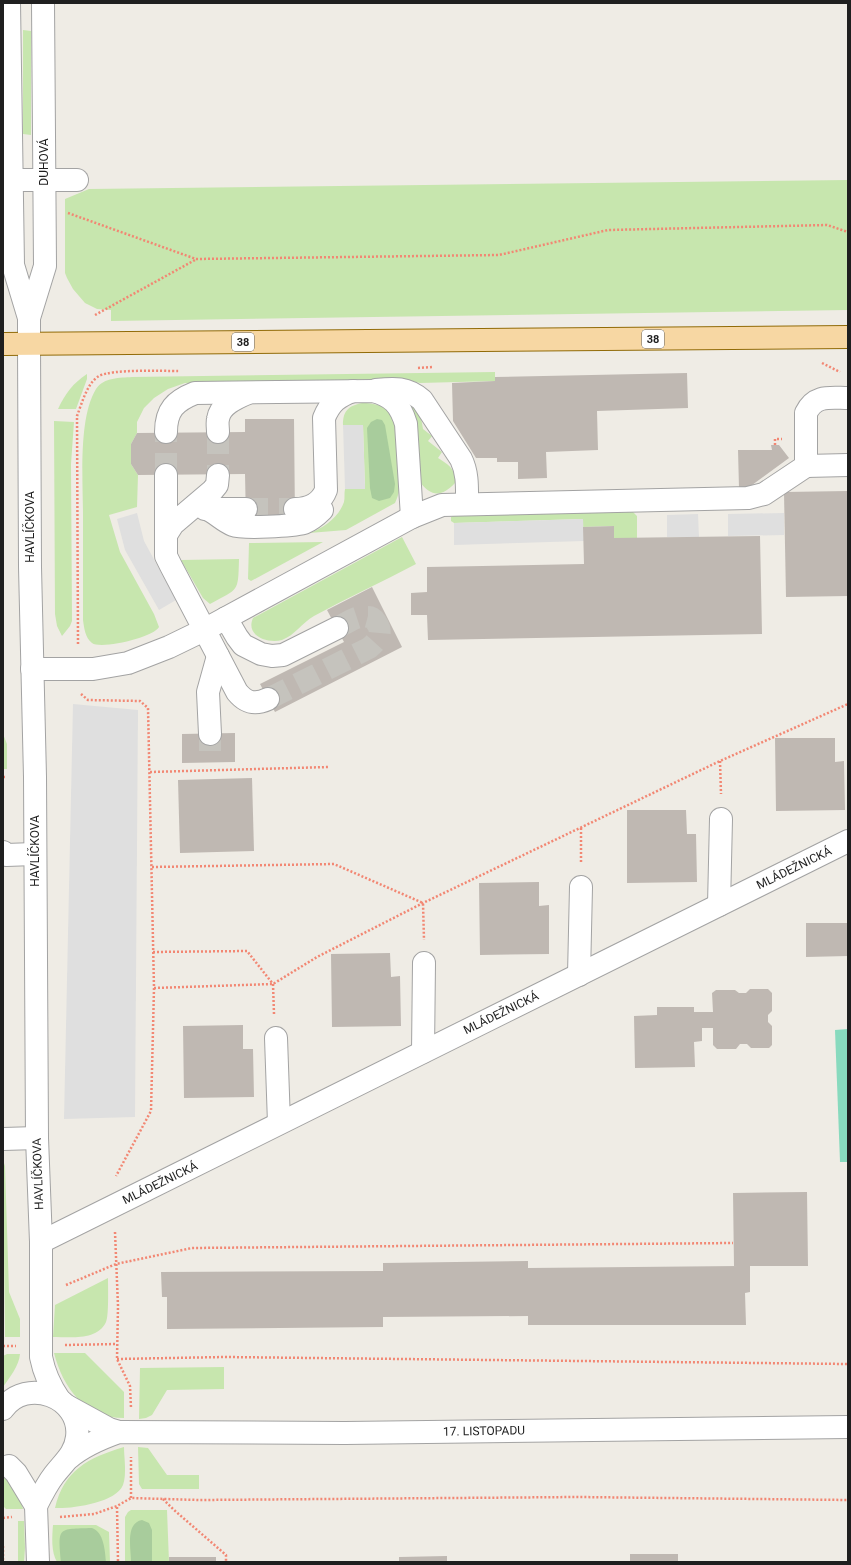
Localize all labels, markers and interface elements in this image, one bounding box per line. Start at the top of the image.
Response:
street label: DUHOVÁ [36,138,51,186]
road number: 38 [642,330,664,348]
road number: 38 [232,333,254,351]
street label: HAVLÍČKOVA [22,491,37,563]
street label: HAVLÍČKOVA [27,815,42,887]
street label: MLÁDEŽNICKÁ [754,843,834,892]
street label: MLÁDEŽNICKÁ [461,988,541,1037]
street label: HAVLÍČKOVA [29,1138,46,1210]
street label: MLÁDEŽNICKÁ [120,1158,200,1207]
street label: 17. LISTOPADU [443,1423,525,1439]

